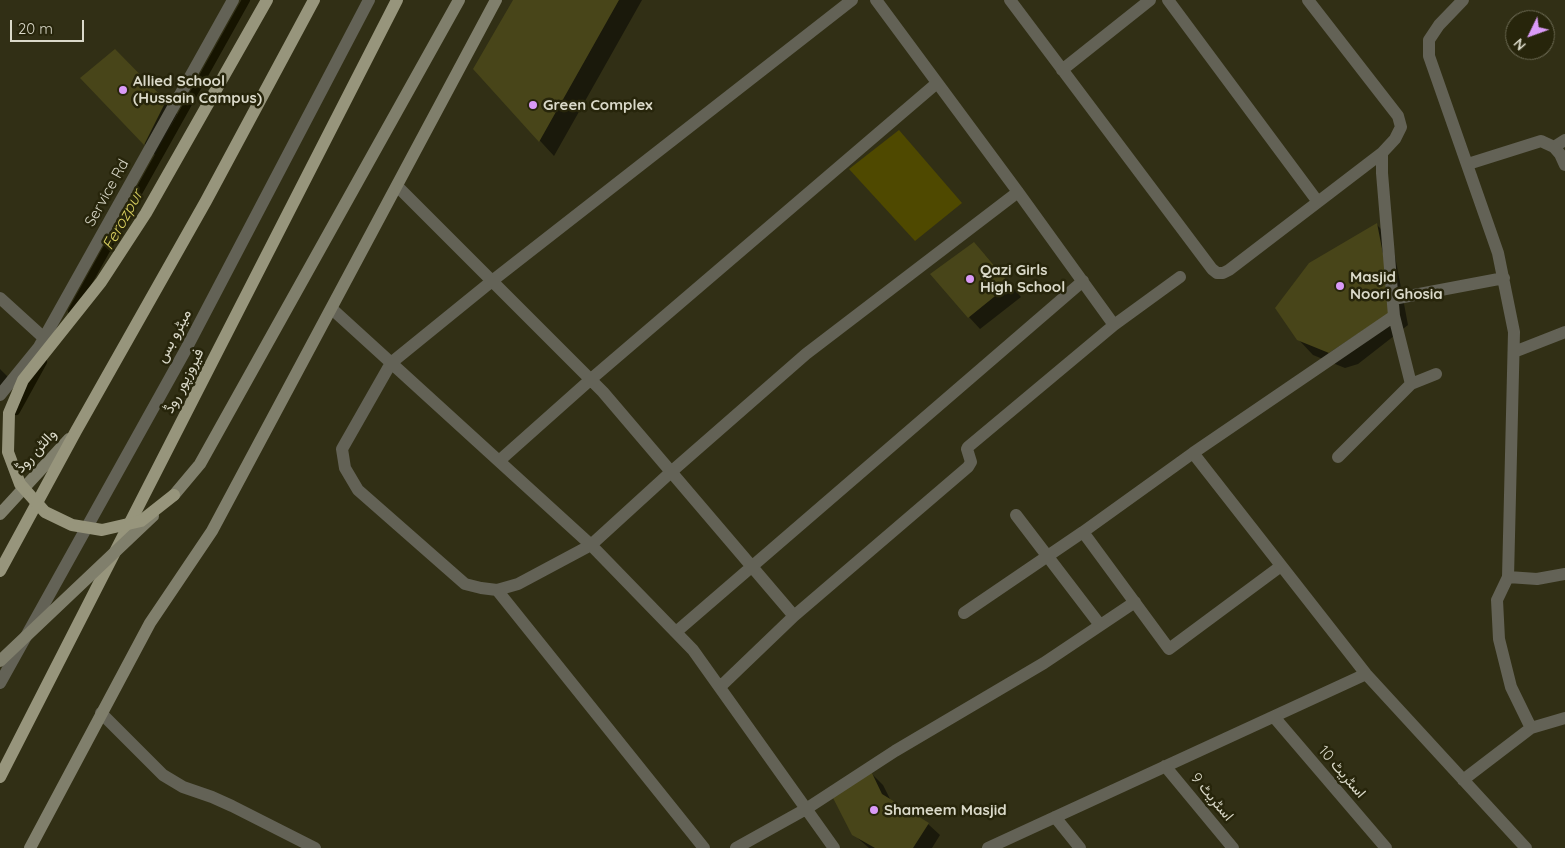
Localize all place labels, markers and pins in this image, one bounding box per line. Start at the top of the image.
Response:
place label: Allied School (Hussain Campus) [133,72,262,107]
marker: Allied School (Hussain Campus) [117,84,129,96]
place label: Green Complex [543,96,653,114]
marker: Green Complex [527,99,539,111]
place label: Qazi Girls High School [980,261,1065,296]
place label: Masjid Noori Ghosia [1350,268,1443,303]
marker: Qazi Girls High School [964,273,976,285]
marker: Masjid Noori Ghosia [1334,280,1346,292]
place label: Shameem Masjid [884,801,1007,819]
marker: Shameem Masjid [868,804,880,816]

